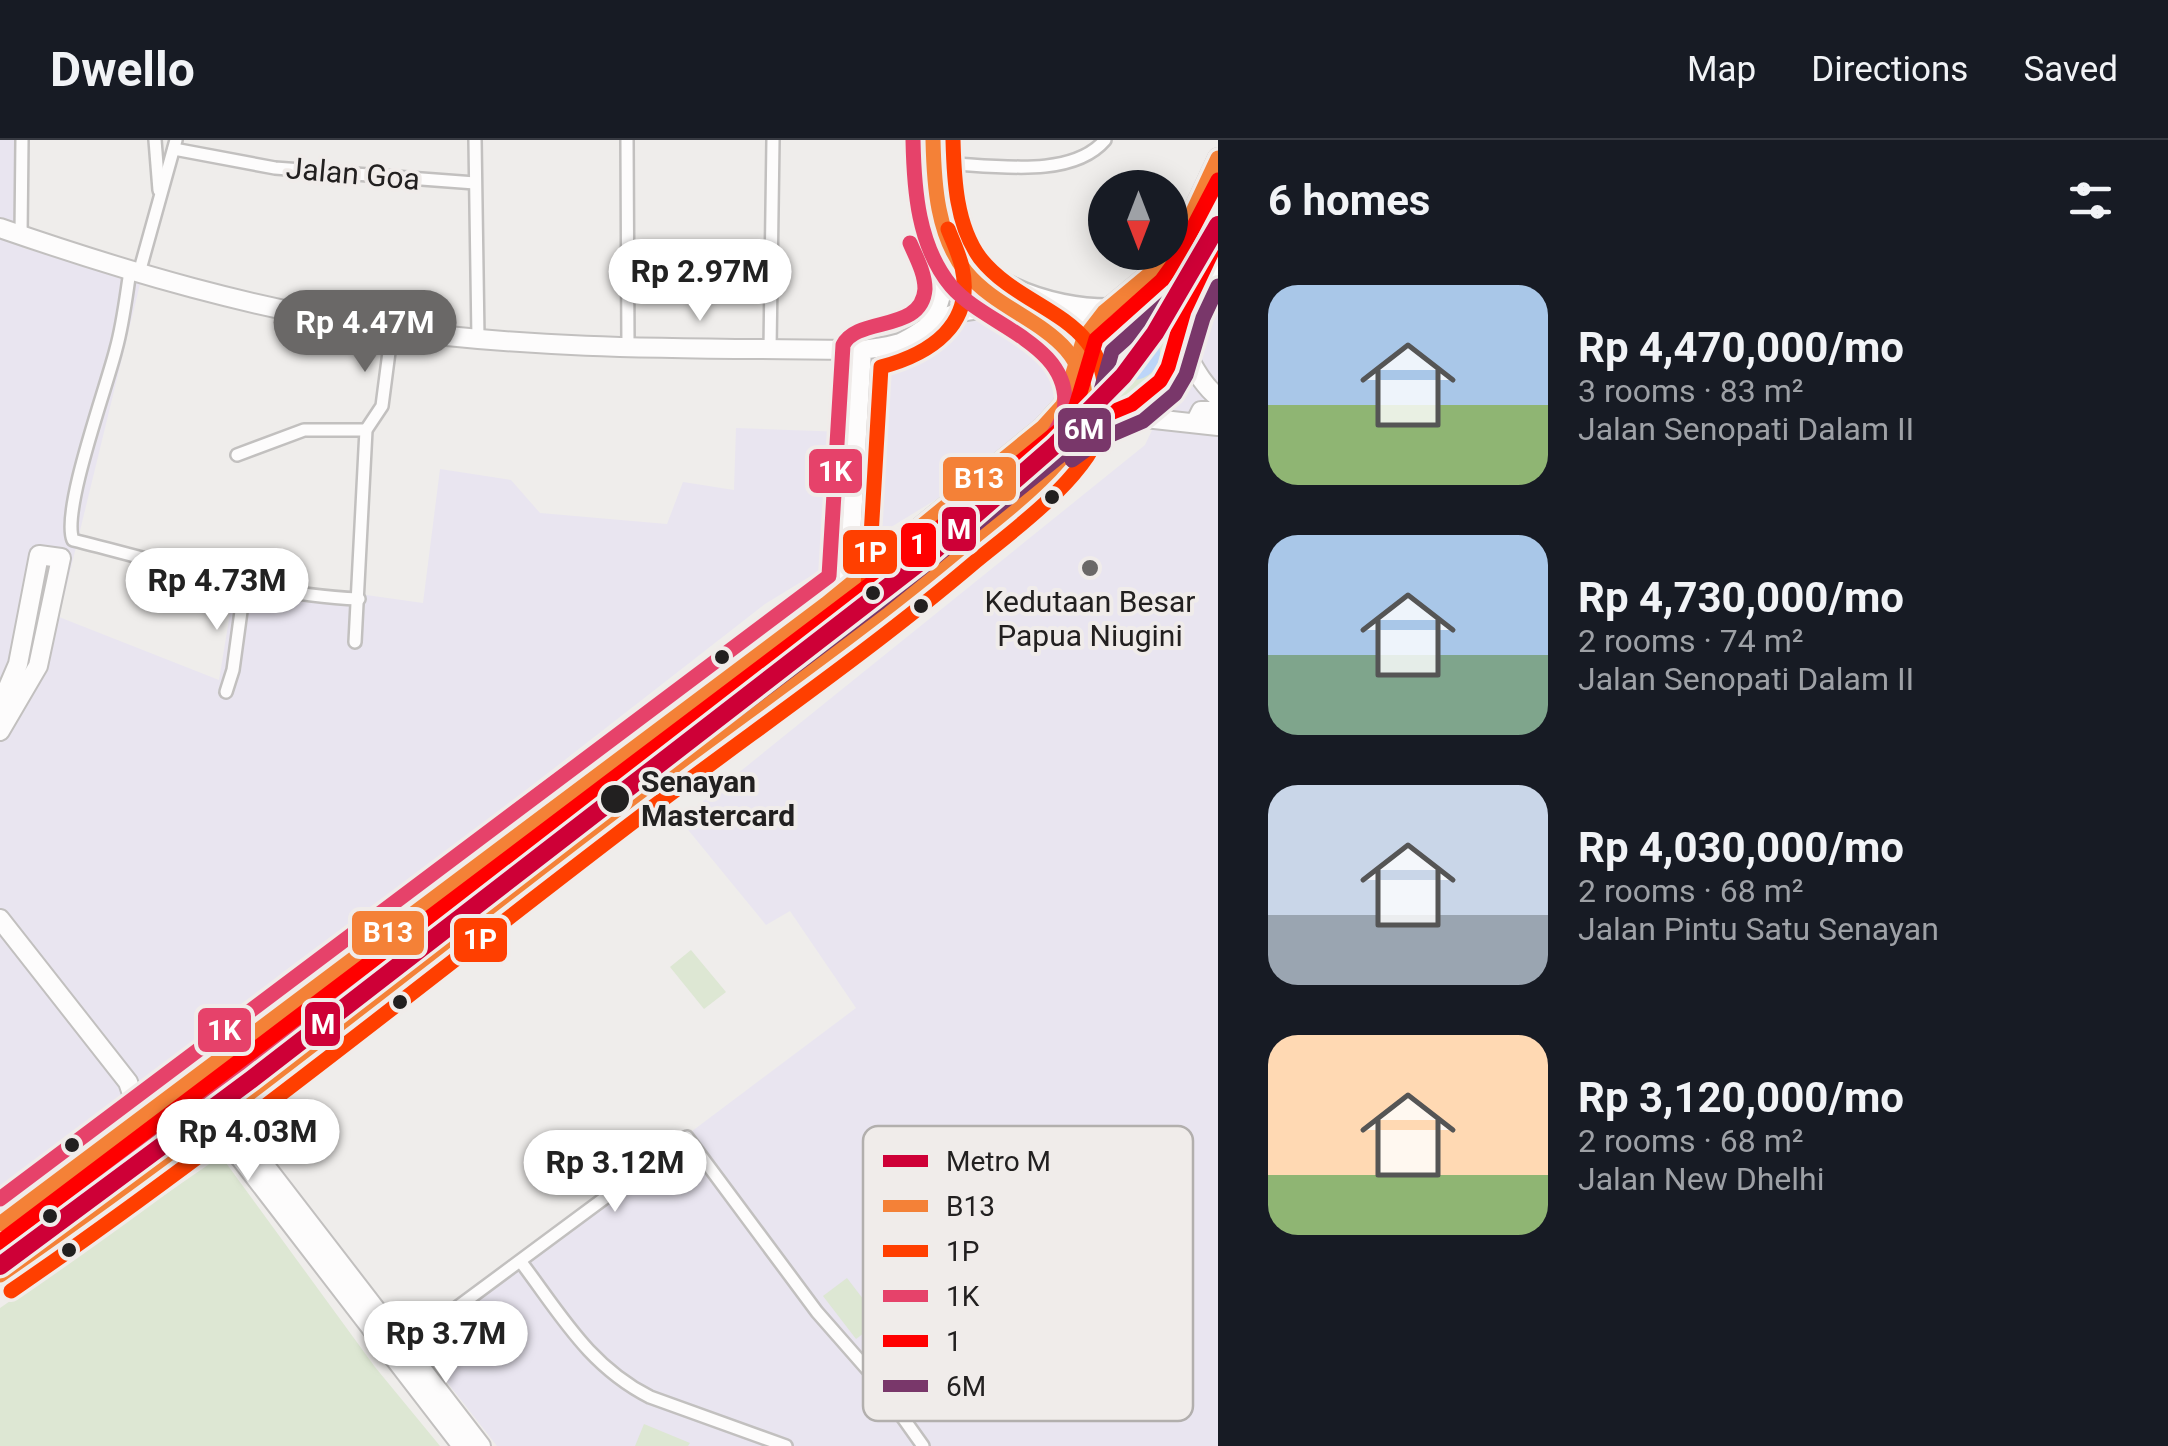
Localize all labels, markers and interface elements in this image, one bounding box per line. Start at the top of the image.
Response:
text: Dwello [50,41,195,98]
text: Map [1687,49,1756,90]
text: Directions [1811,49,1968,90]
text: Saved [2023,49,2118,90]
street label: Jalan Goa [285,150,421,197]
north arrow [1088,170,1188,270]
map controls [1088,170,1188,270]
icon: filters [2063,173,2118,228]
text: 6 homes [1268,176,1430,225]
pin: Rp 2.97M [597,239,803,324]
text: Rp 2.97M [631,252,769,290]
pin: Rp 4.47M [262,290,468,375]
text: Rp 4.47M [296,303,434,341]
text: Rp 4,470,000/mo [1578,323,1904,372]
icon: home [1348,325,1468,445]
text: 3 rooms · 83 m² [1578,372,1803,410]
line badge: 6M [1056,406,1113,454]
text: Jalan Senopati Dalam II [1578,410,1914,448]
text: 6M [1064,413,1104,446]
line badge: 1K [807,447,864,495]
text: 1K [818,455,852,488]
line badge: B13 [941,455,1018,503]
text: B13 [954,462,1004,495]
unlabelled marker [1042,487,1062,507]
line badge: M [940,505,978,553]
text: M [947,513,971,546]
line badge: 1 [899,521,938,569]
line badge: 1P [841,528,899,576]
text: 1 [910,528,926,561]
text: 1P [853,536,887,569]
pin: Rp 4.73M [114,548,320,633]
marker: Kedutaan Besar Papua Niugini [1079,557,1101,579]
text: Rp 4.73M [148,561,286,599]
text: Rp 4,730,000/mo [1578,573,1904,622]
icon: home [1348,575,1468,695]
unlabelled marker [863,583,883,603]
place label: Kedutaan Besar Papua Niugini [985,584,1195,653]
unlabelled marker [911,596,931,616]
text: 2 rooms · 74 m² [1578,622,1803,660]
unlabelled marker [712,647,732,667]
text: Jalan Senopati Dalam II [1578,660,1914,698]
place label: Senayan Mastercard [641,764,795,833]
marker: Senayan Mastercard [598,782,632,816]
text: Rp 4,030,000/mo [1578,823,1904,872]
icon: home [1348,825,1468,945]
text: 2 rooms · 68 m² [1578,872,1803,910]
line badge: B13 [350,909,426,957]
text: Jalan Pintu Satu Senayan [1578,910,1939,948]
text: B13 [363,916,413,949]
line badge: 1P [452,916,509,964]
text: 1P [463,923,497,956]
unlabelled marker [390,992,410,1012]
line badge: M [303,1000,342,1048]
line badge: 1K [196,1006,253,1054]
text: M [311,1008,335,1041]
text: 1K [207,1014,241,1047]
text: Rp 3,120,000/mo [1578,1073,1904,1122]
icon: home [1348,1075,1468,1195]
pin: Rp 4.03M [145,1099,351,1184]
text: Rp 4.03M [179,1112,317,1150]
text: 2 rooms · 68 m² [1578,1122,1803,1160]
legend [863,1126,1193,1421]
pin: Rp 3.12M [512,1130,718,1215]
unlabelled marker [62,1135,82,1155]
text: Rp 3.12M [546,1143,684,1181]
text: Metro M [946,1145,1051,1178]
text: Jalan New Dhelhi [1578,1160,1824,1198]
text: B13 [946,1190,995,1223]
unlabelled marker [40,1206,60,1226]
text: 1P [946,1235,979,1268]
unlabelled marker [59,1240,79,1260]
text: 1K [946,1280,980,1313]
pin: Rp 3.7M [354,1301,538,1386]
text: Rp 3.7M [386,1314,506,1352]
text: 1 [946,1325,962,1358]
text: 6M [946,1370,986,1403]

